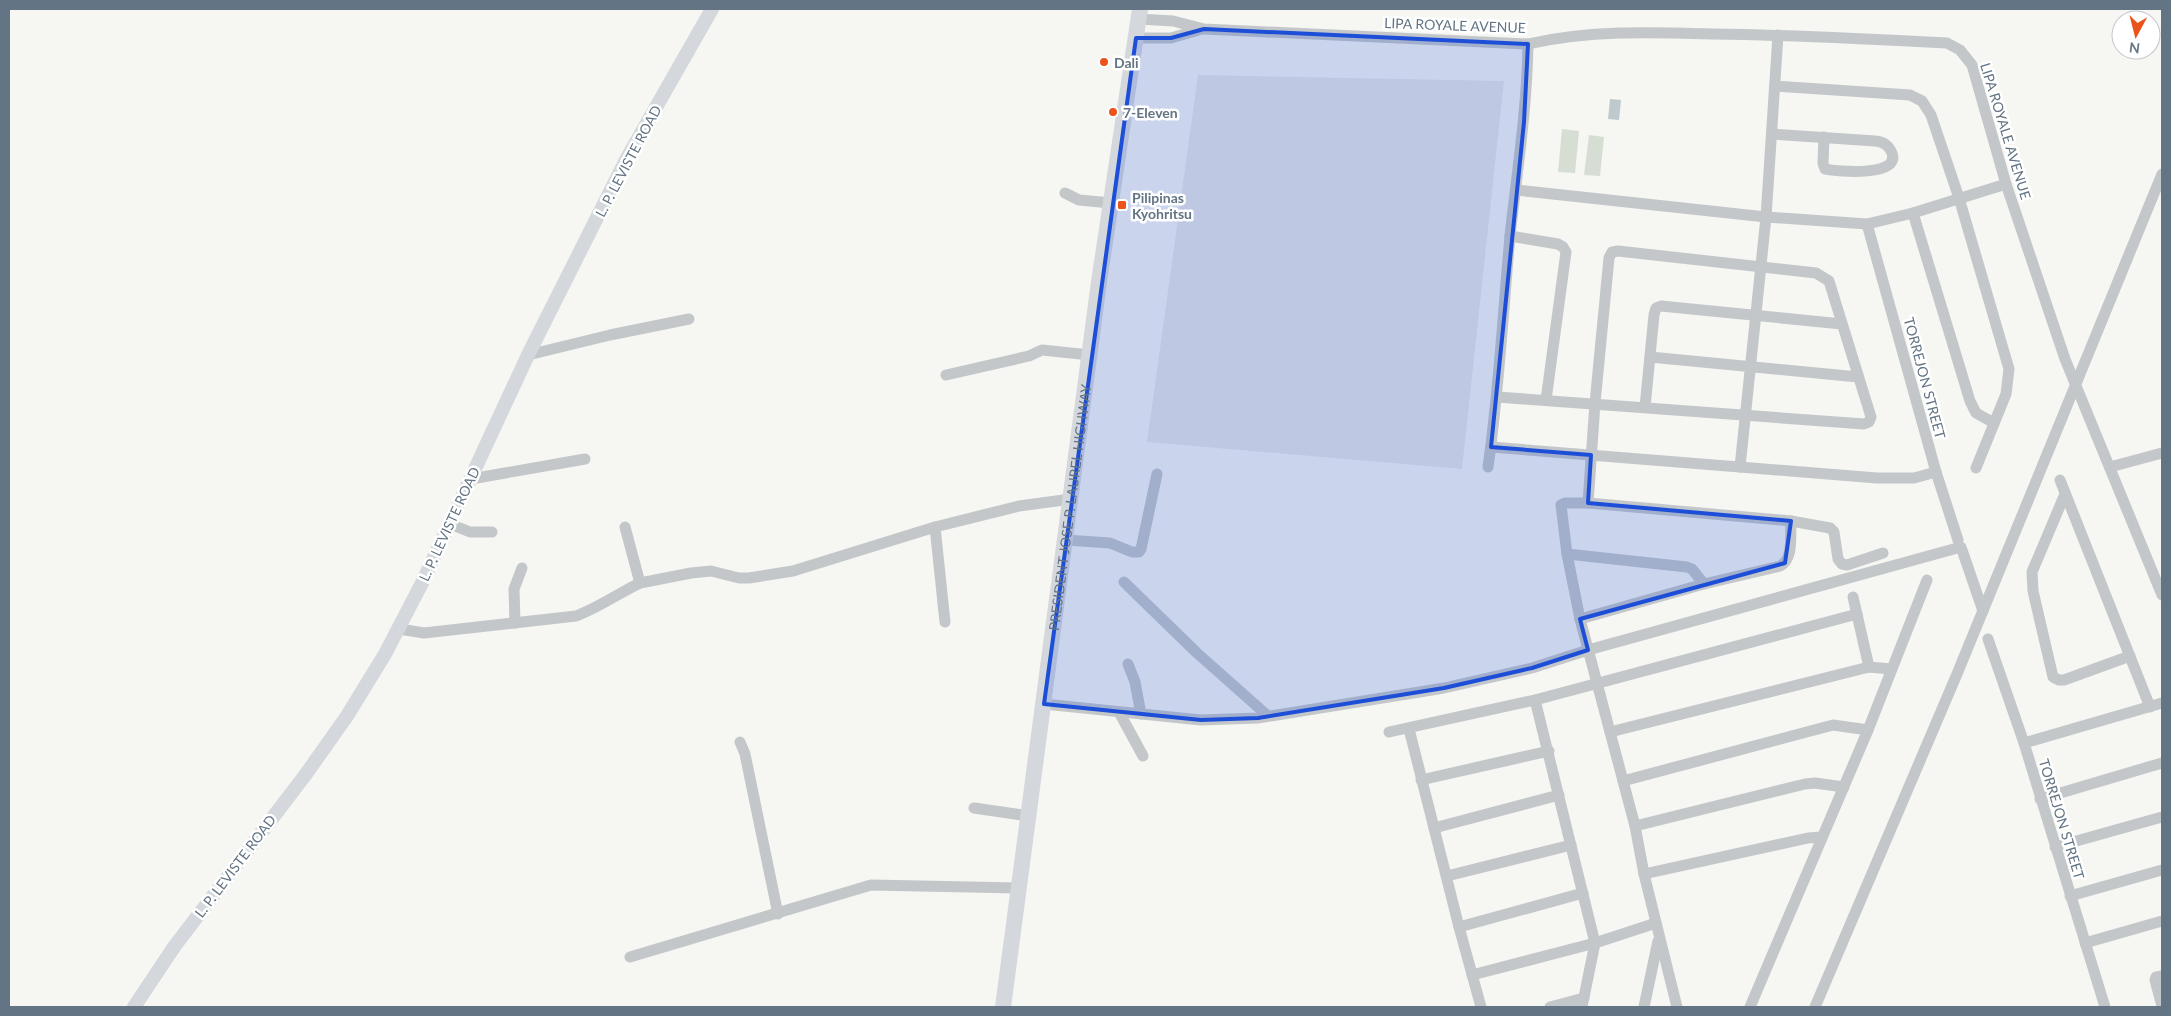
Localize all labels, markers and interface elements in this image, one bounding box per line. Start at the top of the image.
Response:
north arrow [2111,10,2161,60]
street label: LIPA ROYALE AVENUE [1384,14,1526,36]
text: N [2128,39,2141,57]
place label: Dali [1114,54,1139,71]
marker: Dali [1098,56,1110,68]
street label: LIPA ROYALE AVENUE [1977,61,2035,201]
street label: L. P. LEVISTE ROAD [591,102,665,220]
place label: 7-Eleven [1123,104,1178,121]
marker: 7-Eleven [1107,106,1119,118]
place label: Pilipinas Kyohritsu [1132,189,1192,222]
marker: Pilipinas Kyohritsu [1116,199,1128,211]
street label: TORREJON STREET [1901,315,1950,441]
street label: PRESIDENT JOSE P. LAUREL HIGHWAY [1044,383,1094,632]
street label: L. P. LEVISTE ROAD [415,464,483,584]
street label: TORREJON STREET [2036,757,2089,882]
street label: L. P. LEVISTE ROAD [191,811,279,921]

